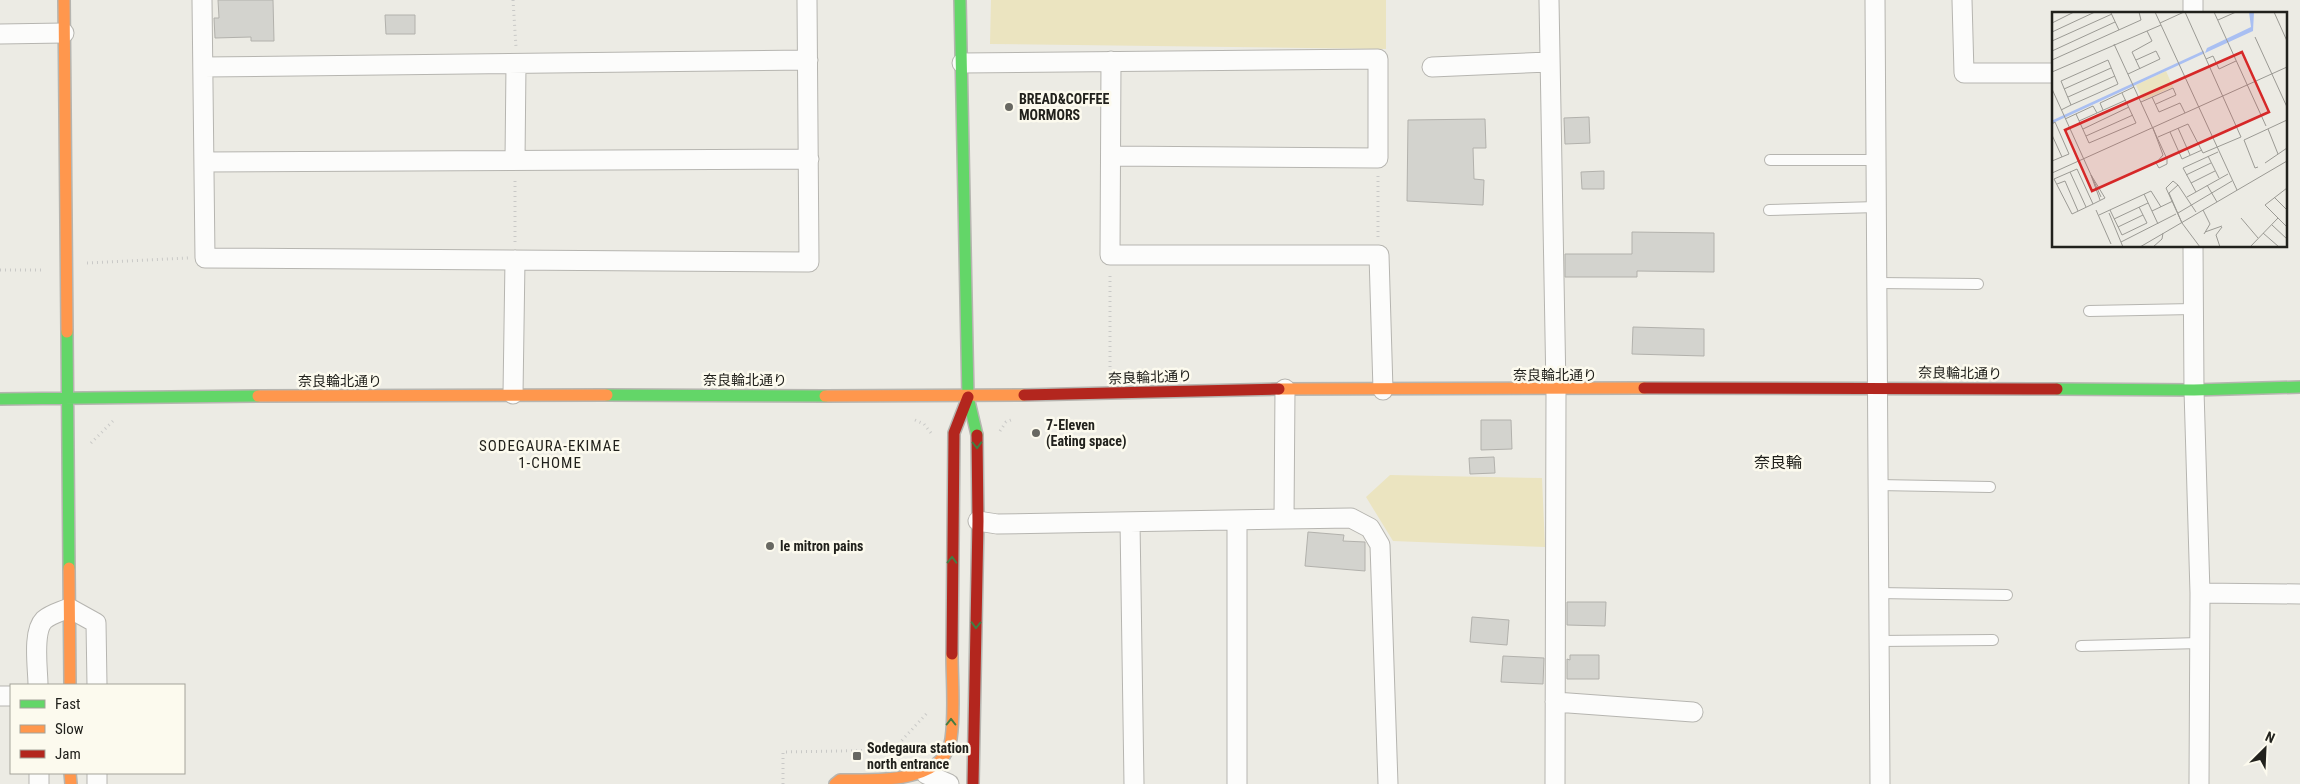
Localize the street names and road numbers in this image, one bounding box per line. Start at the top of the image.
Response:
street label: 奈良輪北通り [1918,364,2002,382]
street label: 奈良輪北通り [1513,367,1597,383]
street label: 奈良輪北通り [1108,368,1192,386]
street label: 奈良輪北通り [703,372,787,388]
street label: 奈良輪北通り [298,373,382,389]

